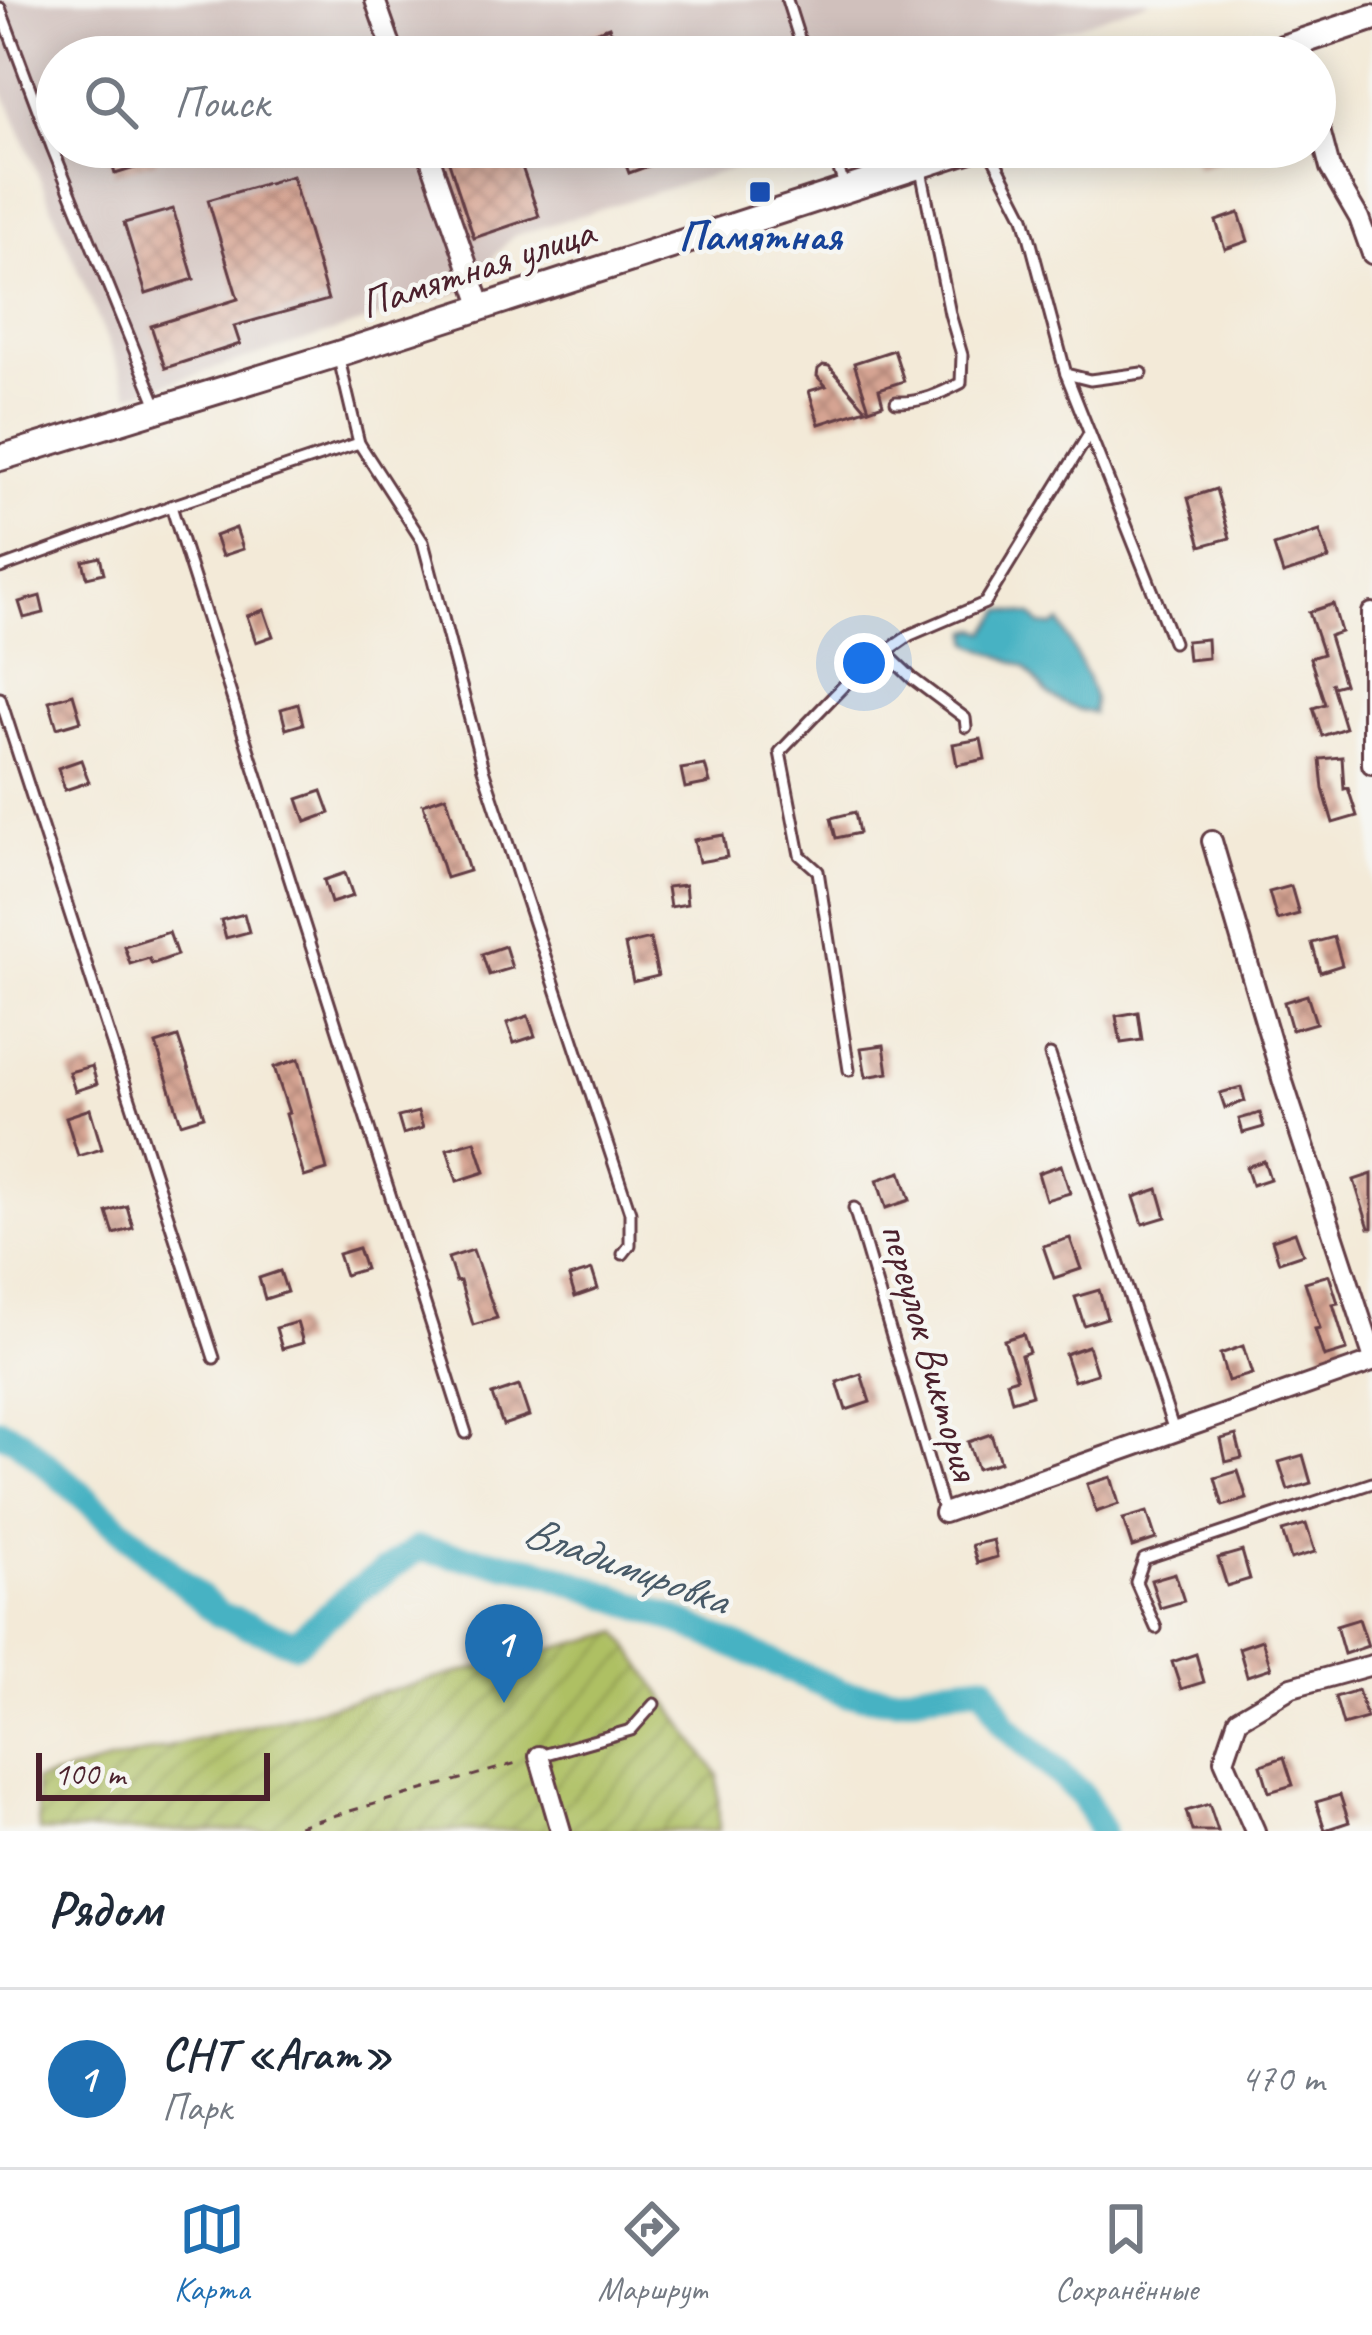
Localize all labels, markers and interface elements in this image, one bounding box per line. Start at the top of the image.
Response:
search box [36,36,1336,168]
icon: search [78,69,144,135]
text: Поиск [174,74,269,131]
marker: Памятная [747,179,773,205]
street label: Памятная улица [353,204,603,331]
place label: Памятная [679,210,844,263]
your location [834,633,894,693]
street label: переулок Виктория [868,1217,993,1488]
water label: Владимировка [516,1502,739,1630]
pin: 1 [465,1604,543,1703]
scale bar [36,1747,270,1800]
text: 100 m [54,1753,125,1795]
text: Рядом [48,1877,162,1941]
text: СНТ «Агат» [162,2026,392,2083]
text: 1 [78,2054,96,2103]
text: 470 m [1240,2054,1324,2103]
text: Парк [162,2083,232,2132]
tab: Карта [174,2196,250,2310]
tab: Маршрут [598,2196,707,2310]
tab: Сохранённые [1055,2196,1198,2310]

